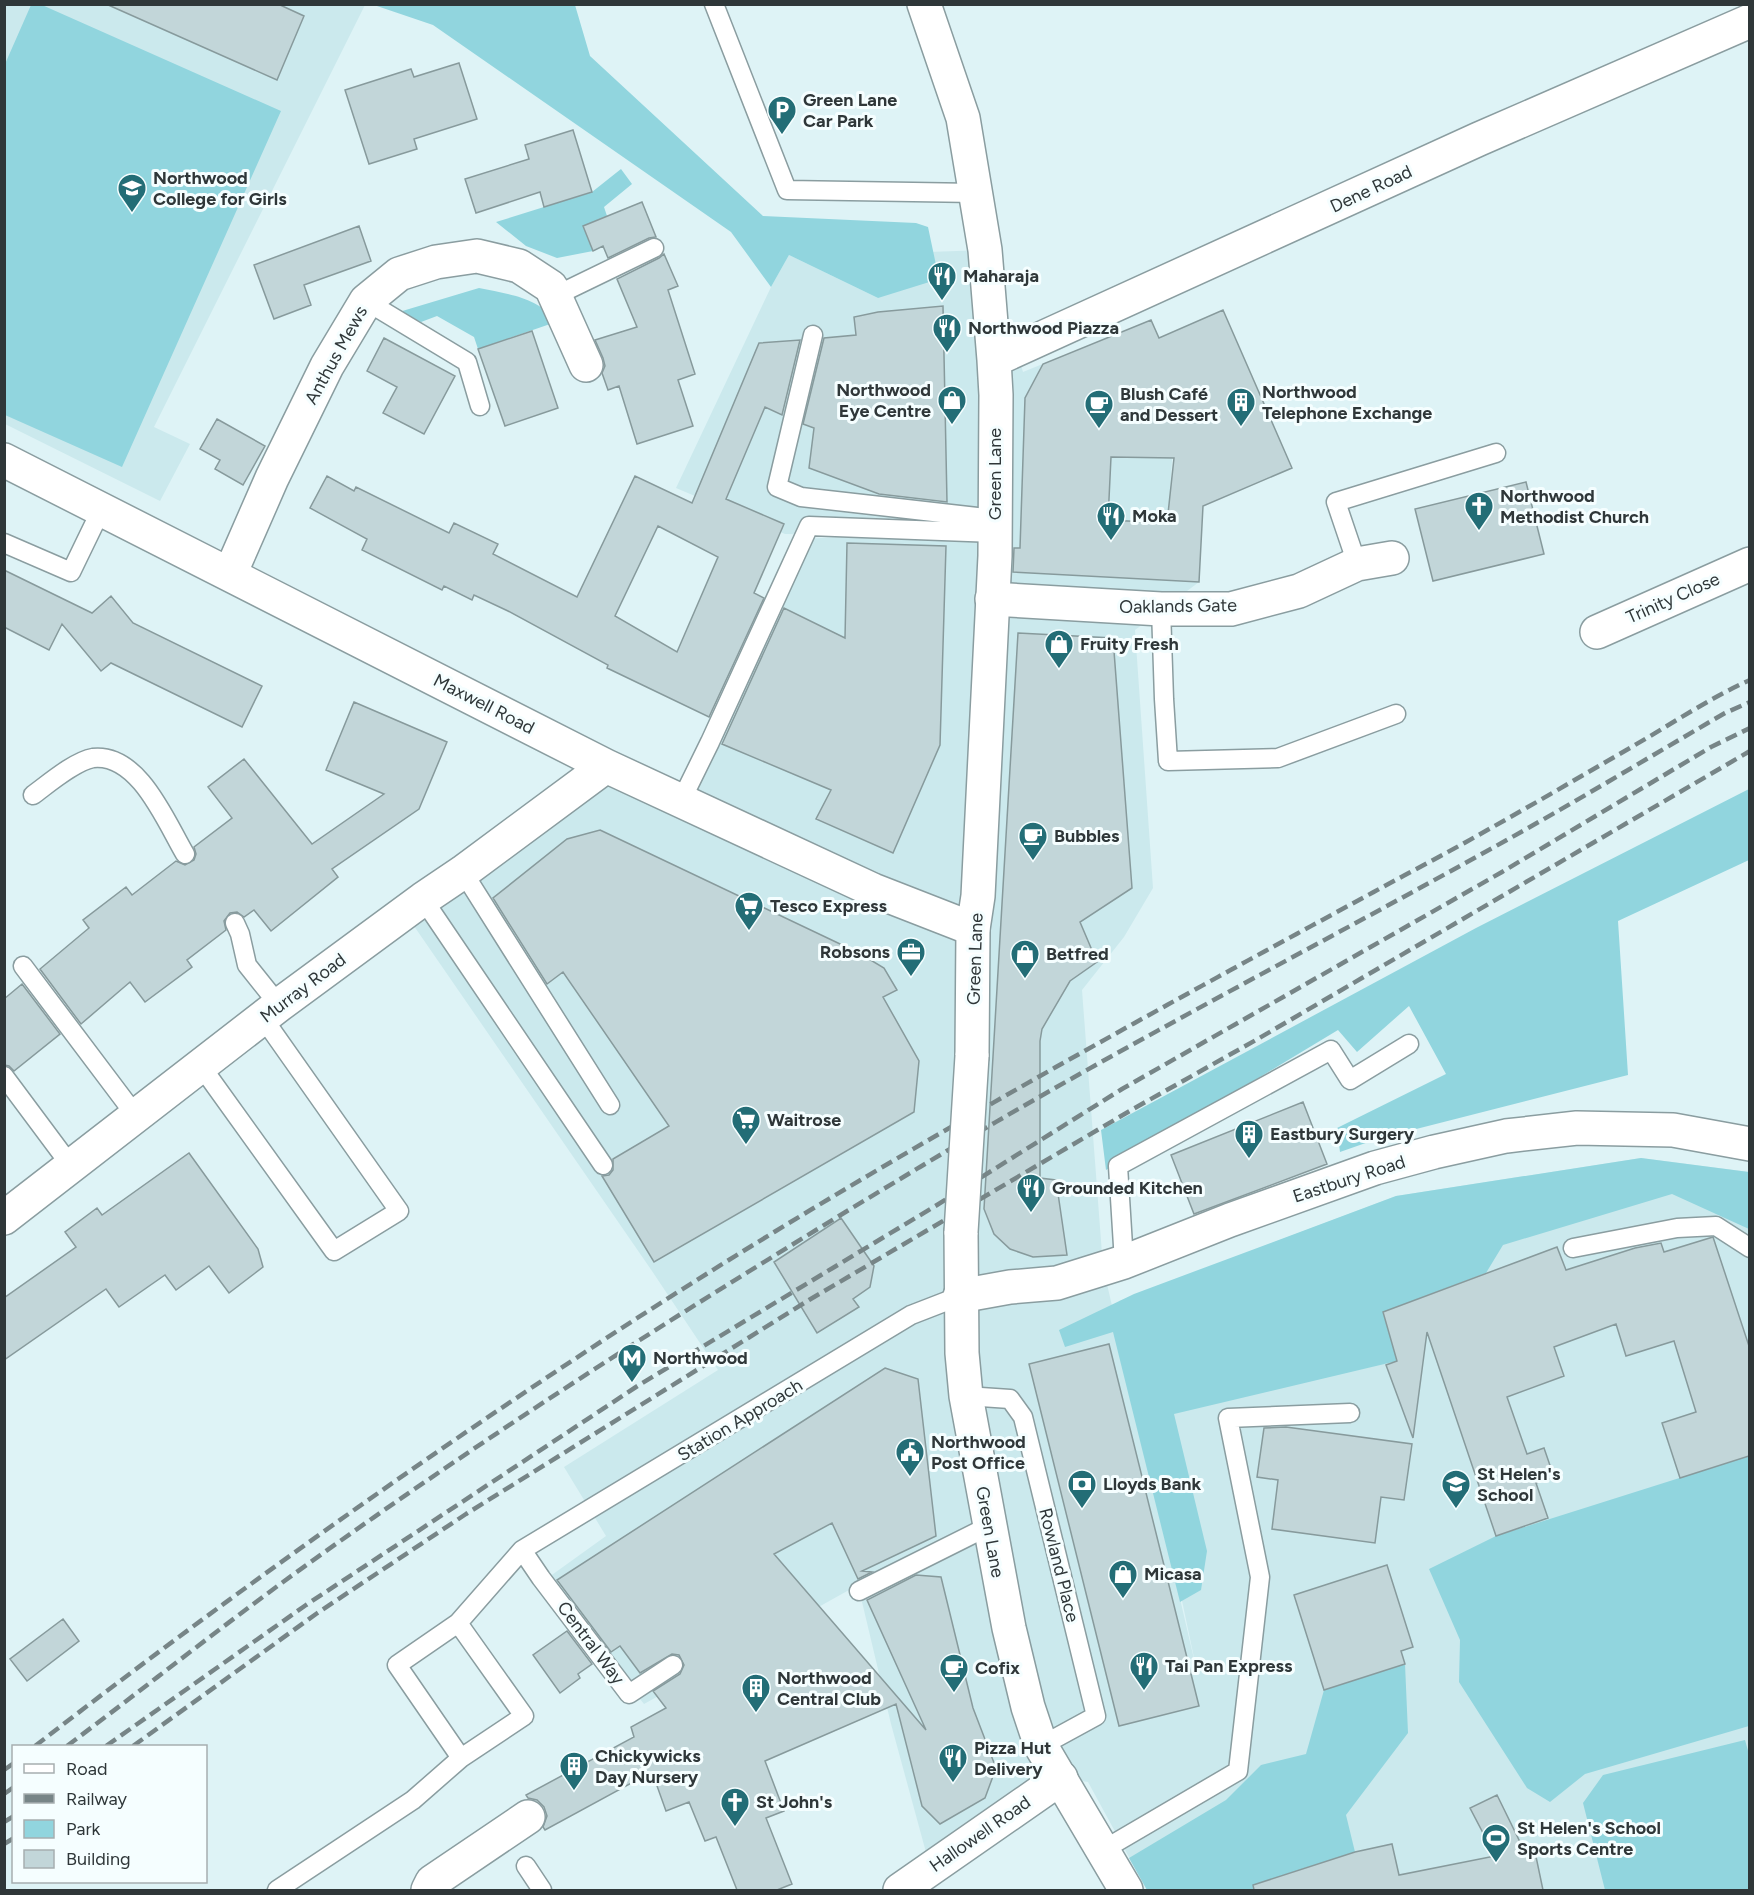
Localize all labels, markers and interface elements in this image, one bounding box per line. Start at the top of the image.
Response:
place label: Green Lane Car Park [803,89,897,132]
parking icon: Green Lane Car Park [766,94,798,136]
street label: Dene Road [1326,160,1416,218]
place label: Northwood College for Girls [153,167,287,210]
school or university icon: Northwood College for Girls [116,172,148,214]
restaurant icon: Maharaja [926,260,958,302]
place label: Maharaja [963,265,1039,287]
street label: Anthus Mews [300,302,372,408]
restaurant icon: Northwood Piazza [931,312,963,354]
place label: Northwood Piazza [968,317,1119,339]
place label: Northwood Eye Centre [836,379,931,422]
place label: Northwood Telephone Exchange [1262,381,1432,424]
place label: Blush Café and Dessert [1120,383,1218,426]
shop icon: Northwood Eye Centre [936,384,968,426]
building icon: Northwood Telephone Exchange [1225,386,1257,428]
cafe icon: Blush Café and Dessert [1083,388,1115,430]
street label: Green Lane [984,428,1006,520]
place label: Northwood Methodist Church [1500,485,1649,528]
church icon: Northwood Methodist Church [1463,490,1495,532]
restaurant icon: Moka [1095,500,1127,542]
place label: Moka [1132,505,1177,527]
street label: Trinity Close [1623,568,1723,628]
street label: Oaklands Gate [1119,594,1237,618]
shop icon: Fruity Fresh [1043,628,1075,670]
place label: Fruity Fresh [1080,633,1179,655]
street label: Maxwell Road [430,669,538,739]
cafe icon: Bubbles [1017,820,1049,862]
place label: Bubbles [1054,825,1120,847]
supermarket icon: Tesco Express [733,890,765,932]
place label: Tesco Express [770,895,887,917]
street label: Green Lane [962,912,988,1006]
office icon: Robsons [895,936,927,978]
shop icon: Betfred [1009,938,1041,980]
place label: Robsons [820,941,891,963]
place label: Betfred [1046,943,1109,965]
street label: Murray Road [256,949,350,1027]
supermarket icon: Waitrose [730,1104,762,1146]
place label: Waitrose [767,1109,841,1131]
building icon: Eastbury Surgery [1233,1118,1265,1160]
place label: Eastbury Surgery [1270,1123,1415,1145]
street label: Eastbury Road [1290,1150,1408,1208]
restaurant icon: Grounded Kitchen [1015,1172,1047,1214]
place label: Grounded Kitchen [1052,1177,1203,1199]
metro station icon: Northwood [616,1342,648,1384]
place label: Northwood [653,1347,748,1369]
street label: Station Approach [674,1374,806,1466]
place label: Northwood Post Office [931,1431,1026,1474]
public building icon: Northwood Post Office [894,1436,926,1478]
place label: St Helen's School [1477,1463,1561,1506]
bank icon: Lloyds Bank [1066,1468,1098,1510]
school or university icon: St Helen's School [1440,1468,1472,1510]
place label: Lloyds Bank [1103,1473,1201,1495]
street label: Green Lane [971,1485,1009,1580]
street label: Rowland Place [1034,1506,1084,1625]
shop icon: Micasa [1107,1558,1139,1600]
place label: Micasa [1144,1563,1202,1585]
street label: Central Way [553,1597,630,1689]
restaurant icon: Tai Pan Express [1128,1650,1160,1692]
cafe icon: Cofix [938,1652,970,1694]
place label: Tai Pan Express [1165,1655,1293,1677]
place label: Cofix [975,1657,1020,1679]
place label: Northwood Central Club [777,1667,881,1710]
building icon: Northwood Central Club [740,1672,772,1714]
place label: Pizza Hut Delivery [974,1737,1052,1780]
restaurant icon: Pizza Hut Delivery [937,1742,969,1784]
legend [12,1745,207,1883]
place label: Chickywicks Day Nursery [595,1745,701,1788]
building icon: Chickywicks Day Nursery [558,1750,590,1792]
text: Road [66,1758,107,1780]
church icon: St John's [719,1786,751,1828]
text: Railway [66,1788,128,1810]
place label: St John's [756,1791,833,1813]
street label: Hallowell Road [925,1791,1035,1877]
place label: St Helen's School Sports Centre [1517,1817,1661,1860]
text: Park [66,1818,101,1840]
sports icon: St Helen's School Sports Centre [1480,1822,1512,1864]
text: Building [66,1848,131,1870]

